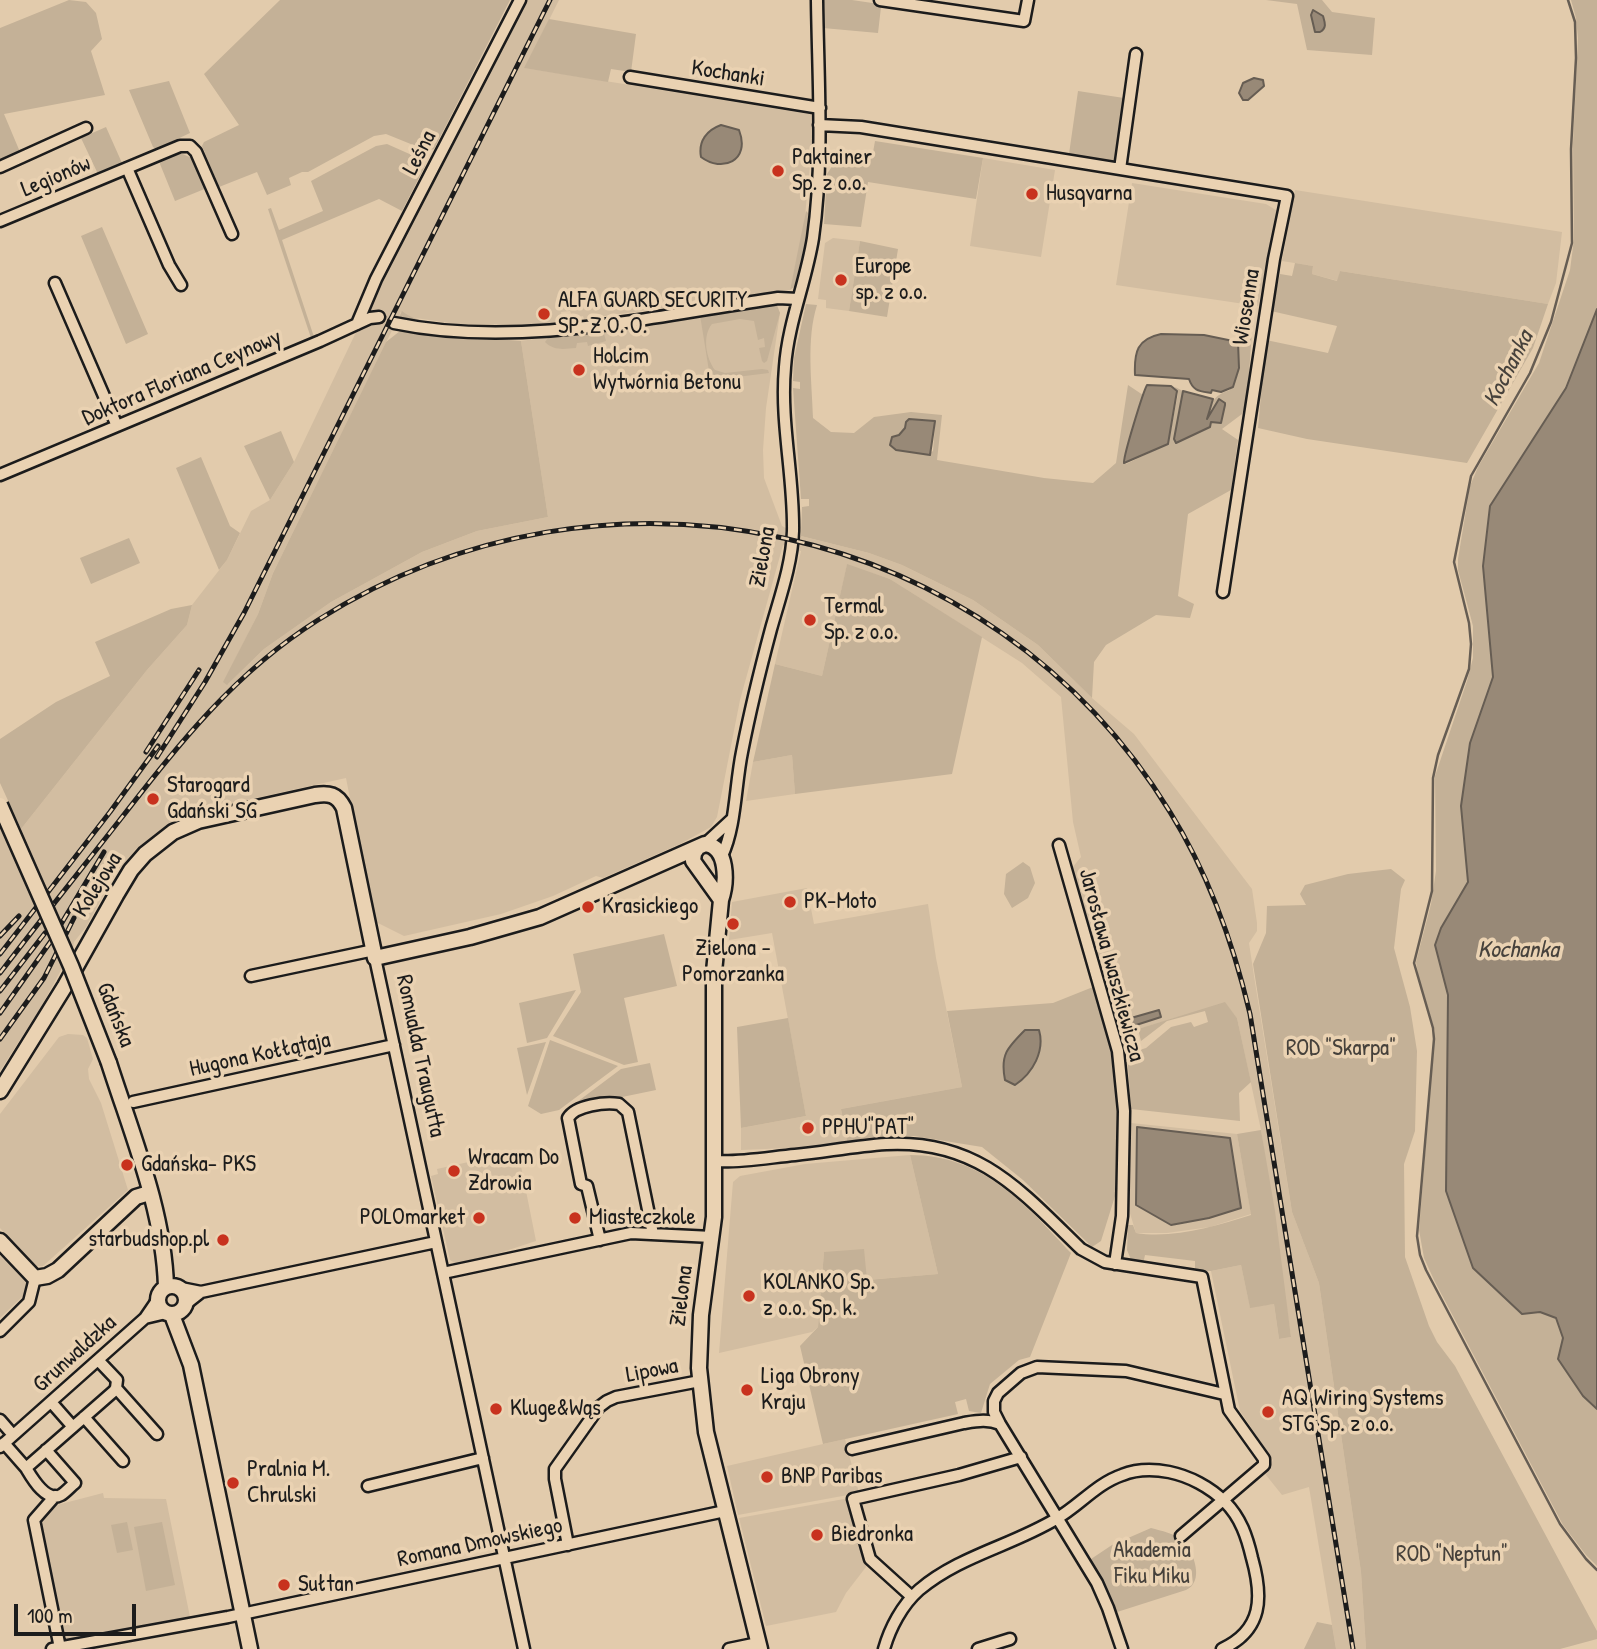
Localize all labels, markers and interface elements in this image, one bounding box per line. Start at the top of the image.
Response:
street label: Kochanki [689,55,767,93]
street label: Leśna [397,126,443,180]
place label: Paktainer Sp. z o.o. [792,144,872,198]
street label: Legionów [17,150,95,204]
marker: Paktainer Sp. z o.o. [770,163,786,179]
place label: Husqvarna [1046,180,1132,208]
marker: Husqvarna [1024,186,1040,202]
place label: Europe sp. z o.o. [855,253,927,307]
street label: Wiosenna [1227,267,1267,347]
marker: Europe sp. z o.o. [833,272,849,288]
place label: ALFA GUARD SECURITY SP. Z O. O. [558,287,747,341]
marker: ALFA GUARD SECURITY SP. Z O. O. [536,306,552,322]
street label: Doktora Floriana Ceynowy [78,324,286,432]
water label: Kochanka [1478,326,1540,412]
place label: Holcim Wytwórnia Betonu [593,343,741,397]
marker: Holcim Wytwórnia Betonu [571,362,587,378]
street label: Zielona [744,525,782,589]
place label: Termal Sp. z o.o. [824,593,898,647]
marker: Termal Sp. z o.o. [802,612,818,628]
place label: Starogard Gdański SG [167,772,257,826]
marker: Starogard Gdański SG [145,791,161,807]
street label: Kolejowa [68,848,128,922]
street label: Jarosława Iwaszkiewicza [1072,866,1150,1064]
place label: PK-Moto [804,888,877,916]
place label: Krasickiego [602,893,698,921]
marker: PK-Moto [782,894,798,910]
marker: Krasickiego [580,899,596,915]
marker: Zielona - Pomorzanka [725,916,741,932]
place label: Zielona - Pomorzanka [682,935,784,989]
water label: Kochanka [1477,937,1559,965]
street label: Romualda Traugutta [389,972,451,1140]
street label: Gdańska [90,979,140,1051]
street label: Hugona Kołłątaja [187,1027,333,1083]
park label: ROD "Skarpa" [1286,1035,1396,1063]
place label: PPHU"PAT" [822,1114,915,1142]
marker: PPHU"PAT" [800,1120,816,1136]
place label: Wracam Do Zdrowia [468,1144,559,1198]
place label: Gdańska- PKS [141,1151,256,1179]
marker: Gdańska- PKS [119,1157,135,1173]
marker: Wracam Do Zdrowia [446,1163,462,1179]
place label: POLOmarket [360,1204,465,1232]
place label: Miasteczkole [589,1204,696,1232]
marker: POLOmarket [471,1210,487,1226]
marker: Miasteczkole [567,1210,583,1226]
place label: starbudshop.pl [88,1226,209,1254]
marker: starbudshop.pl [215,1232,231,1248]
street label: Zielona [665,1264,699,1328]
place label: KOLANKO Sp. z o.o. Sp. k. [763,1269,875,1323]
marker: KOLANKO Sp. z o.o. Sp. k. [741,1288,757,1304]
street label: Grunwaldzka [28,1309,122,1399]
street label: Lipowa [624,1352,680,1390]
place label: Liga Obrony Kraju [761,1363,860,1417]
marker: Liga Obrony Kraju [739,1382,755,1398]
place label: AQ Wiring Systems STG Sp. z o.o. [1282,1385,1444,1439]
place label: Kluge&Wąs [510,1395,601,1423]
marker: Kluge&Wąs [488,1401,504,1417]
marker: AQ Wiring Systems STG Sp. z o.o. [1260,1404,1276,1420]
place label: Pralnia M. Chrulski [247,1456,331,1510]
place label: BNP Paribas [781,1463,883,1491]
marker: BNP Paribas [759,1469,775,1485]
marker: Pralnia M. Chrulski [225,1475,241,1491]
street label: Romana Dmowskiego [395,1512,565,1574]
place label: Biedronka [831,1521,913,1549]
marker: Biedronka [809,1527,825,1543]
park label: Akademia Fiku Miku [1113,1537,1191,1591]
park label: ROD "Neptun" [1396,1541,1508,1569]
place label: Sułtan [298,1571,354,1599]
marker: Sułtan [276,1577,292,1593]
scale bar [18,1590,140,1634]
text: 100 m [27,1601,73,1630]

